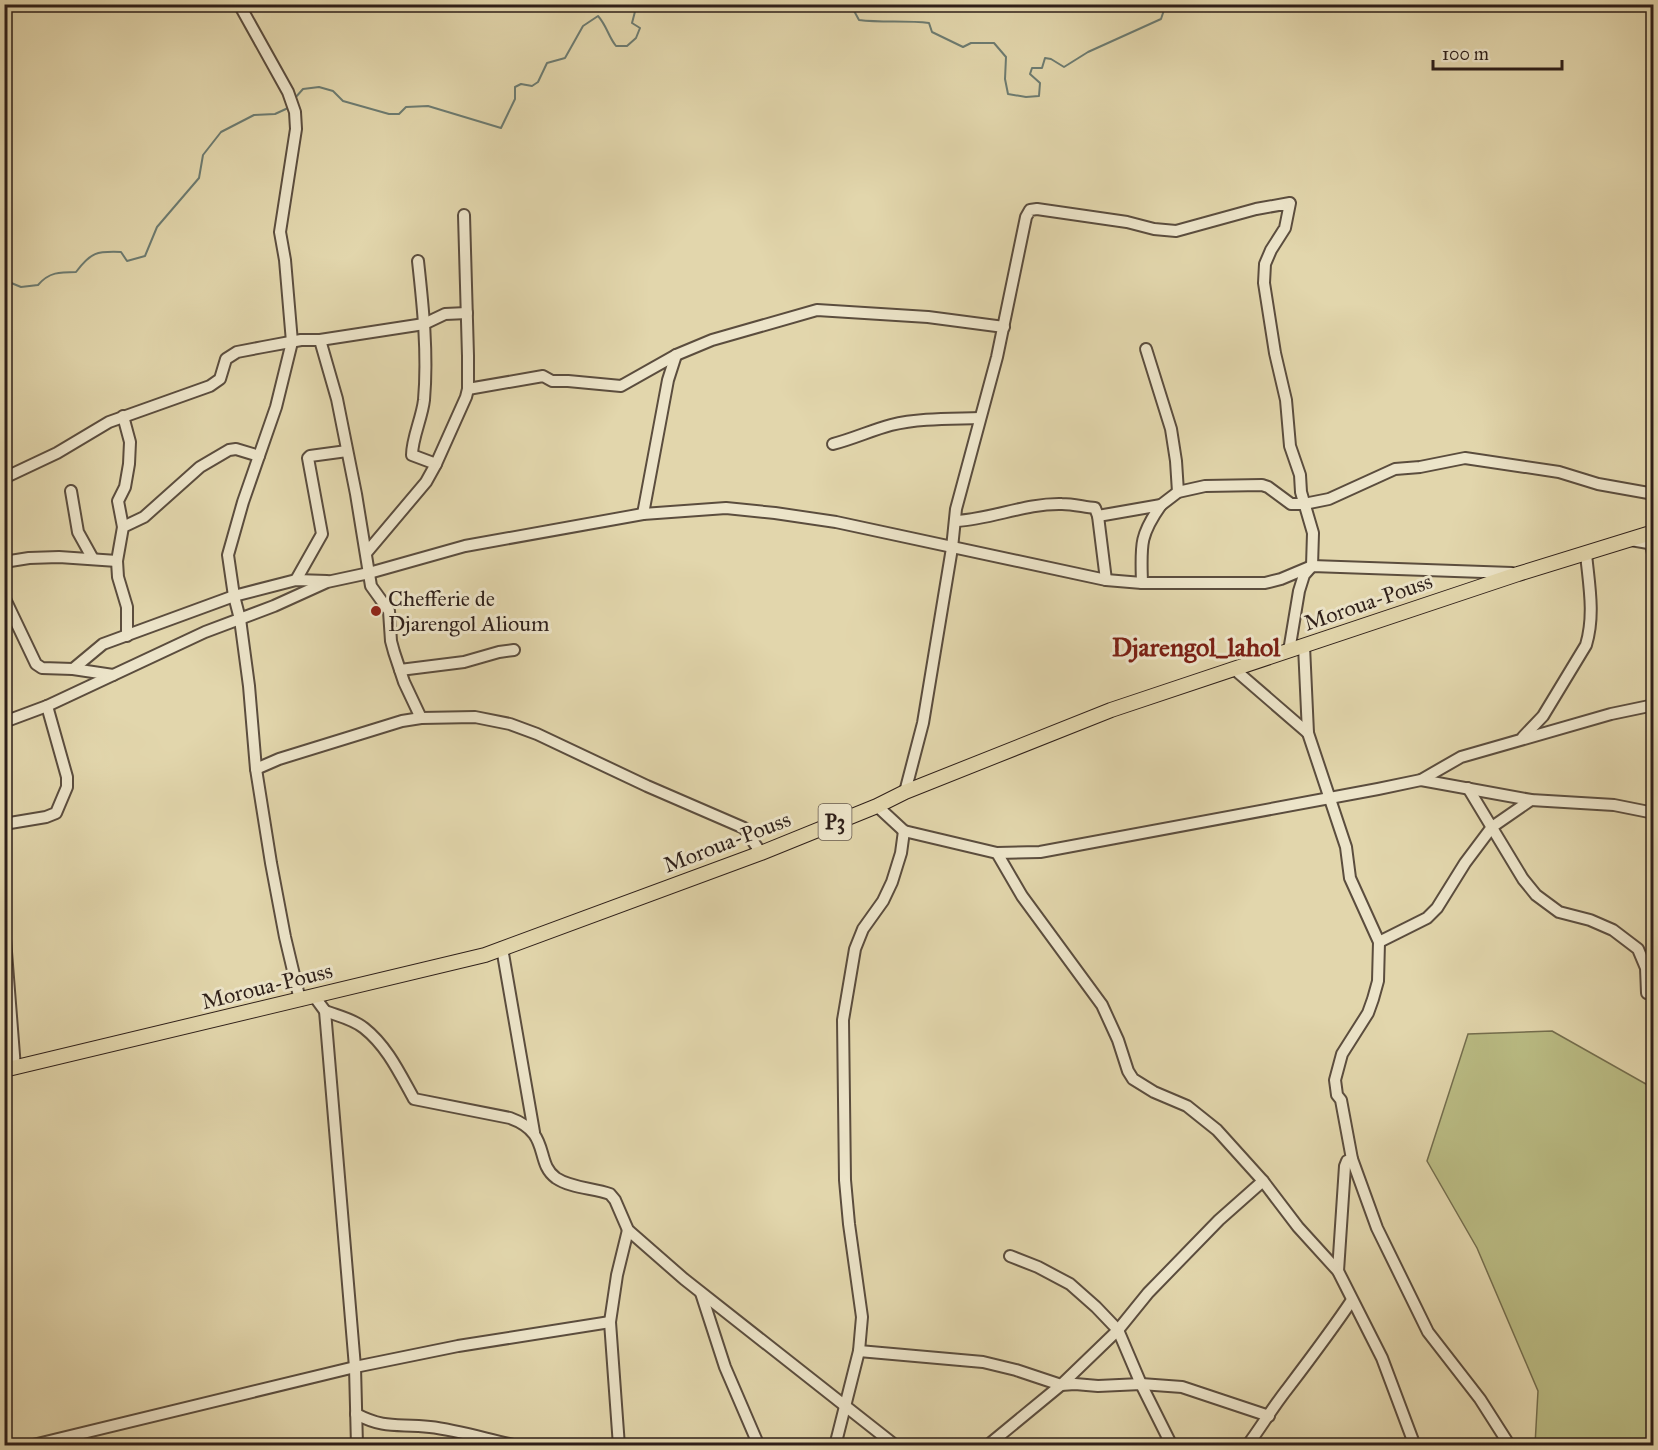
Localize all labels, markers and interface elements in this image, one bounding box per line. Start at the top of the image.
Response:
scale bar [1433,33,1562,71]
text: 100 m [1442,43,1489,65]
street label: Moroua-Pouss [1300,567,1436,637]
place label: Chefferie de Djarengol Alioum [388,585,550,637]
marker: Chefferie de Djarengol Alioum [369,604,383,618]
district label: Djarengol_lahol [1112,631,1281,664]
road number: P3 [818,804,852,840]
street label: Moroua-Pouss [660,805,794,879]
street label: Moroua-Pouss [199,957,335,1015]

